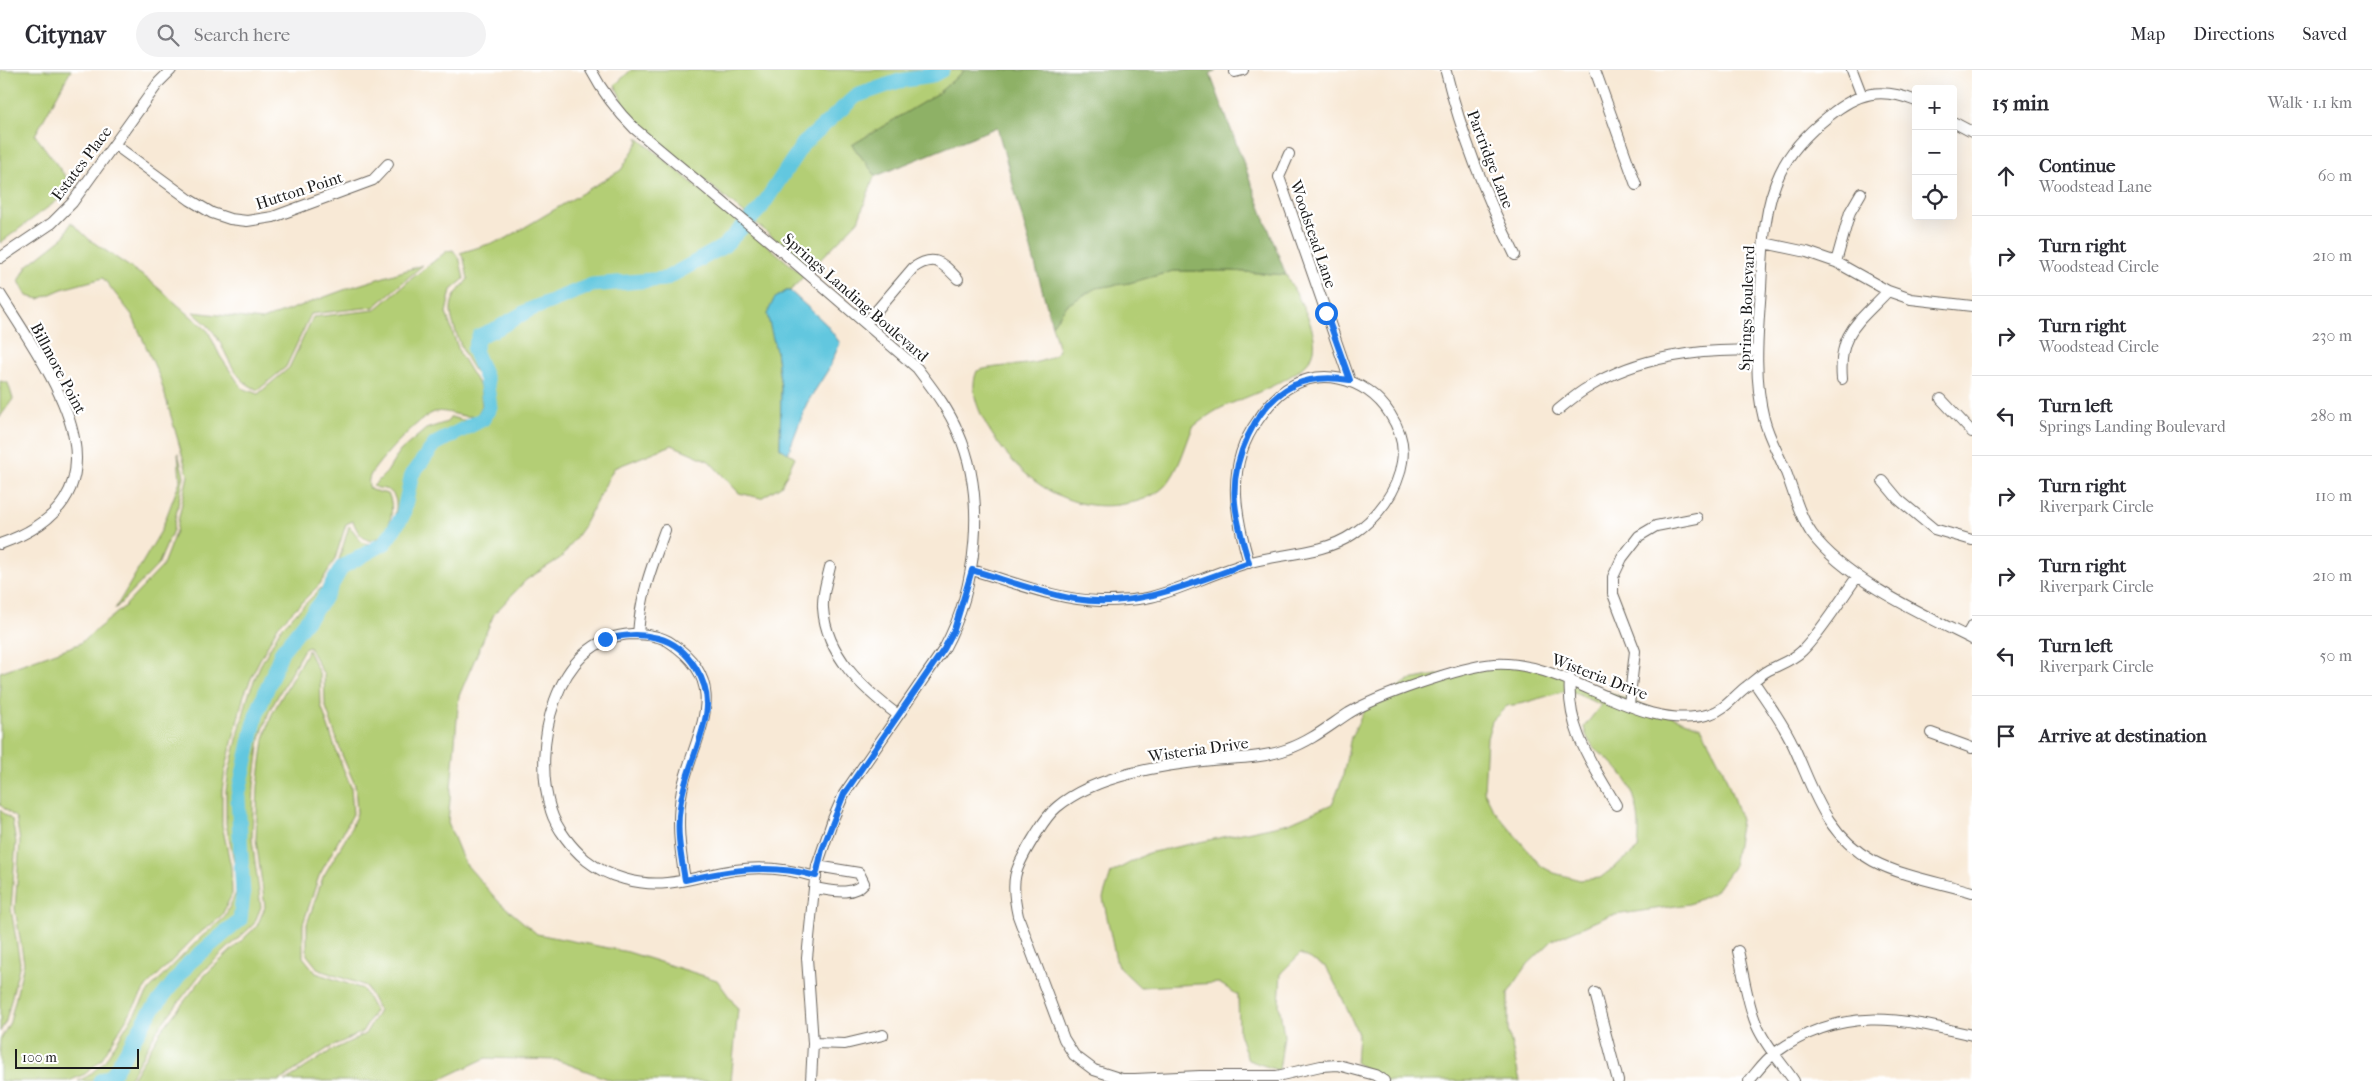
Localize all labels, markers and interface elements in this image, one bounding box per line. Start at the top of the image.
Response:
search box [136,12,486,57]
text: Citynav [25,21,106,49]
icon: search [154,21,182,49]
text: Search here [194,24,290,46]
text: Map [2131,24,2165,45]
text: Directions [2193,24,2274,45]
text: Saved [2302,24,2347,45]
map controls [1912,85,1957,220]
button: + [1912,85,1957,130]
text: 15 min [1992,91,2049,115]
text: Walk · 1.1 km [2268,93,2352,112]
street label: Partridge Lane [1463,107,1518,211]
street label: Estates Place [47,122,116,204]
button: − [1912,130,1957,175]
text: Continue [2039,155,2115,177]
icon: ahead [1992,162,2020,190]
text: 60 m [2318,166,2352,185]
street label: Hutton Point [253,167,345,214]
button: locate [1912,175,1957,220]
street label: Woodstead Lane [1286,177,1341,291]
text: Woodstead Lane [2039,177,2152,196]
street label: Springs Landing Boulevard [779,229,933,366]
text: Turn right [2039,235,2126,257]
icon: right [1992,242,2020,270]
street label: Springs Boulevard [1735,245,1758,371]
text: 210 m [2313,246,2352,265]
text: Woodstead Circle [2039,257,2159,276]
route start [1315,302,1338,325]
text: Turn right [2039,315,2126,337]
street label: Billmore Point [27,320,91,417]
icon: right [1992,322,2020,350]
text: 230 m [2312,326,2352,345]
text: Woodstead Circle [2039,337,2159,356]
text: Turn left [2039,395,2113,417]
icon: left [1992,402,2020,430]
text: 280 m [2310,406,2352,425]
text: Springs Landing Boulevard [2039,417,2226,436]
text: Turn right [2039,475,2126,497]
icon: right [1992,482,2020,510]
text: 110 m [2315,486,2352,505]
text: Riverpark Circle [2039,497,2154,516]
text: Turn right [2039,555,2126,577]
icon: right [1992,562,2020,590]
text: 210 m [2313,566,2352,585]
text: Riverpark Circle [2039,577,2154,596]
route end [594,628,617,651]
text: Turn left [2039,635,2113,657]
icon: left [1992,642,2020,670]
text: 50 m [2320,646,2352,665]
street label: Wisteria Drive [1548,649,1651,704]
text: Riverpark Circle [2039,657,2154,676]
icon: arrive [1992,722,2020,750]
text: Arrive at destination [2039,725,2207,747]
street label: Wisteria Drive [1146,733,1250,766]
scale bar [15,1046,139,1069]
text: 100 m [22,1049,57,1066]

